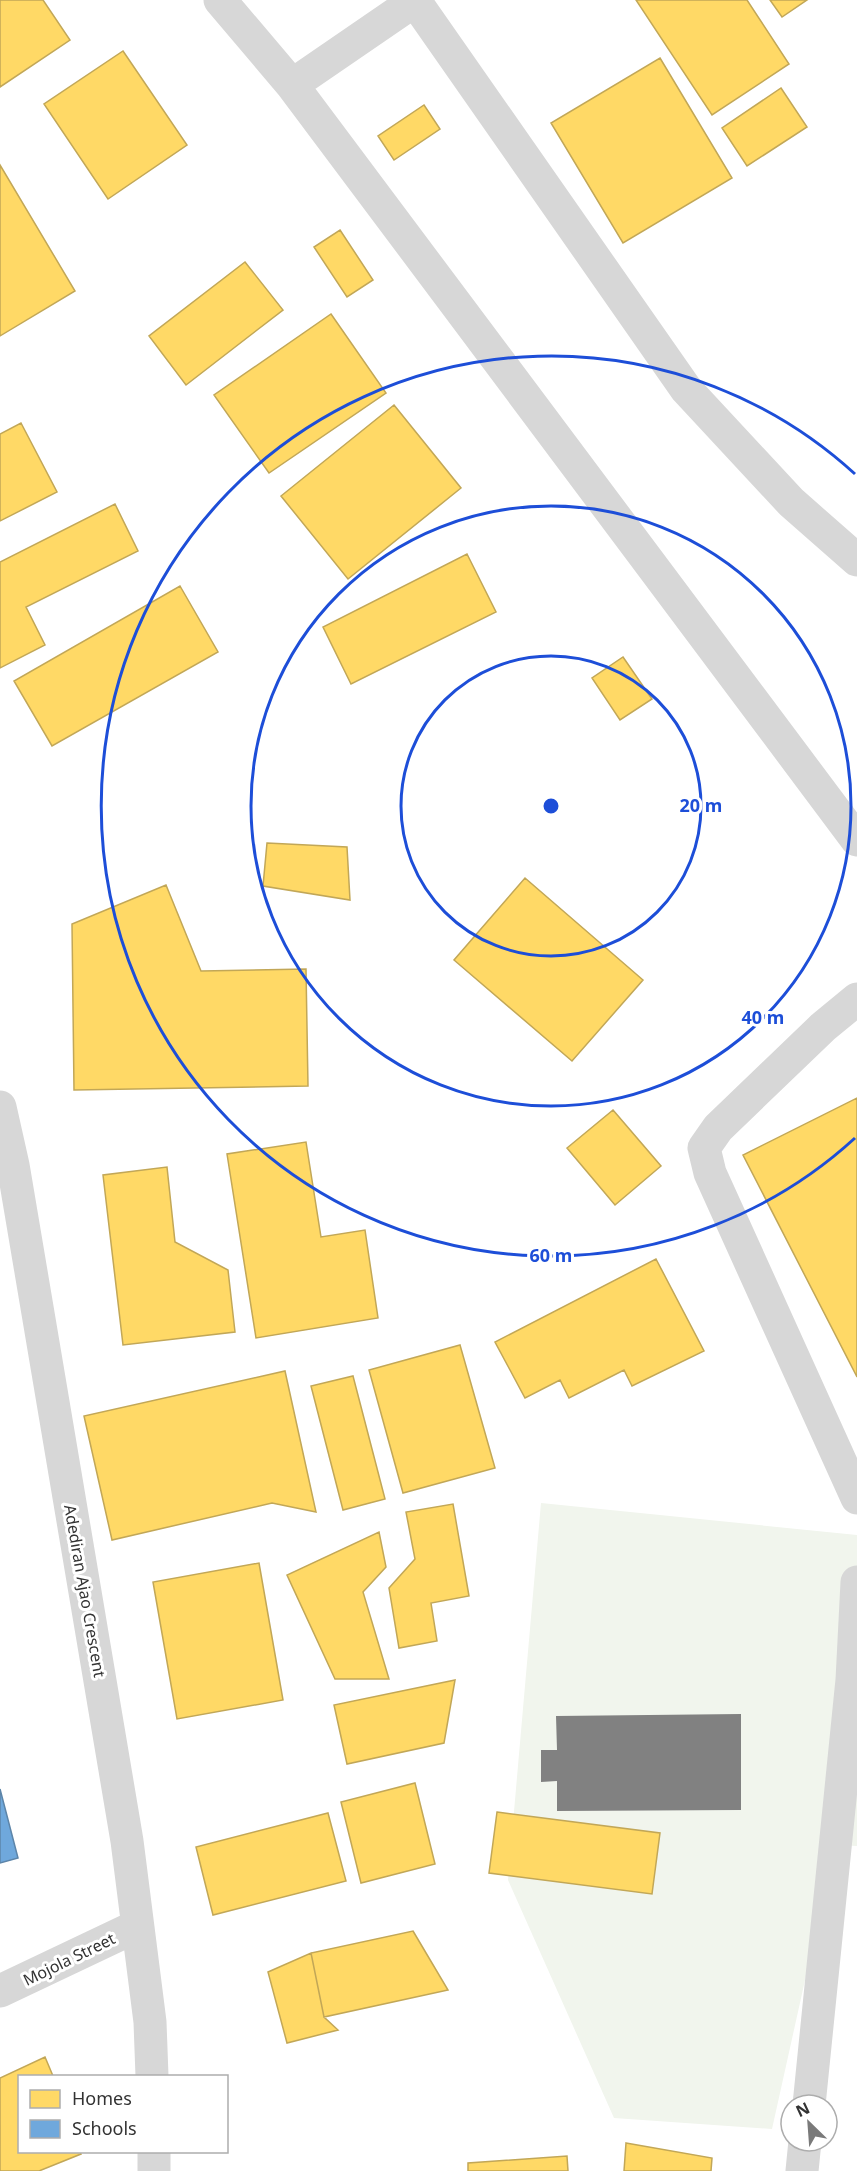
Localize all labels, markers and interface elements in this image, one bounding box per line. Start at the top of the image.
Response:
text: 20 m [680,793,722,817]
centre of rings [541,796,561,816]
text: 40 m [742,1005,784,1029]
text: 60 m [530,1243,572,1267]
street label: Adediran Ajao Crescent [59,1503,111,1679]
street label: Mojola Street [19,1927,119,1991]
legend [18,2075,228,2153]
text: Homes [72,2086,132,2110]
north arrow [779,2093,839,2153]
text: N [792,2097,813,2122]
text: Schools [72,2116,137,2140]

